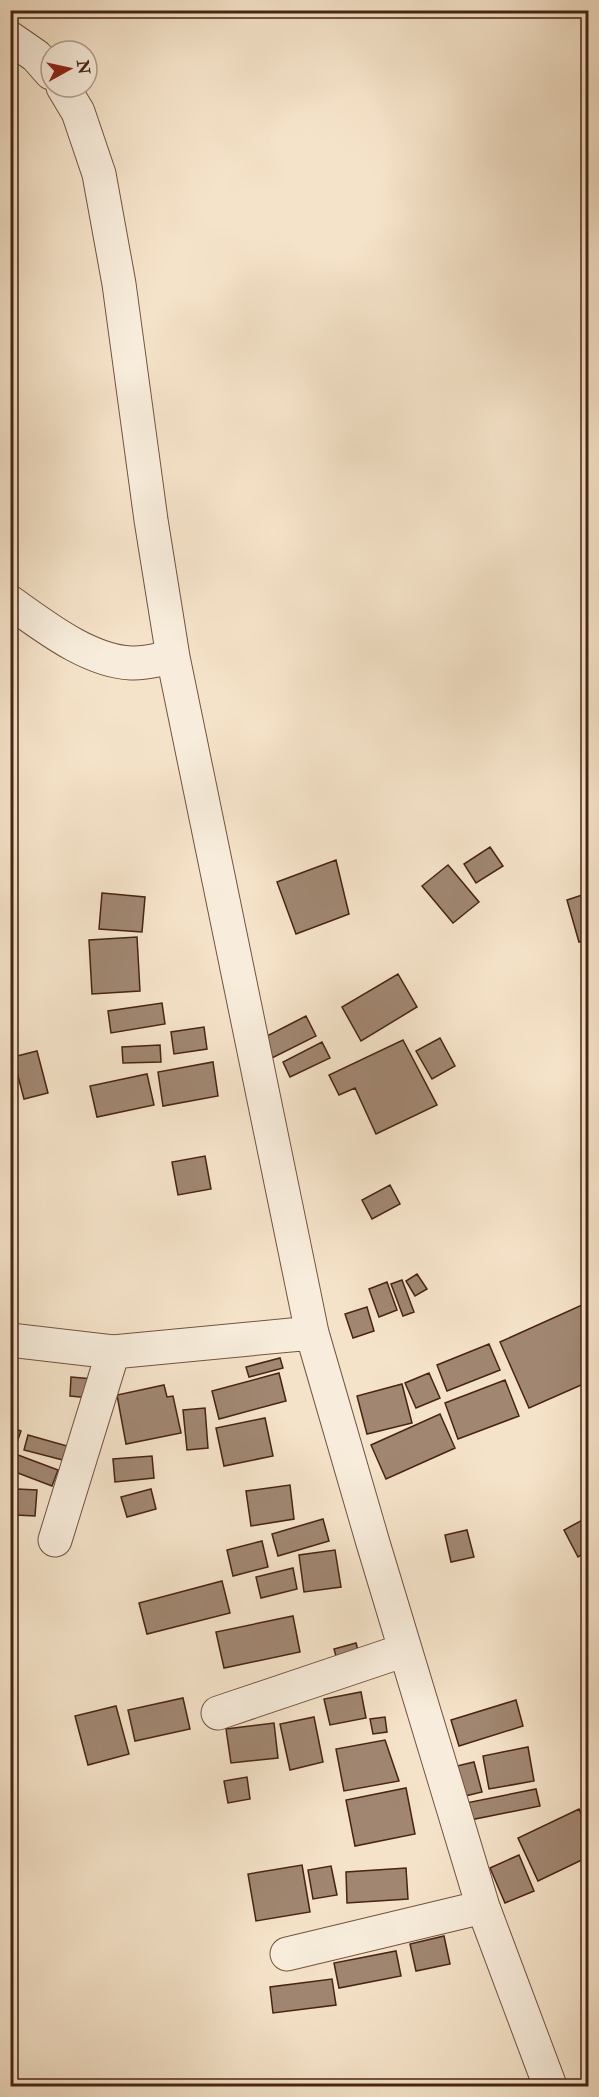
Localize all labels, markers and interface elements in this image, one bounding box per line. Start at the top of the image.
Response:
north arrow [39,39,99,99]
text: N [72,58,94,76]

